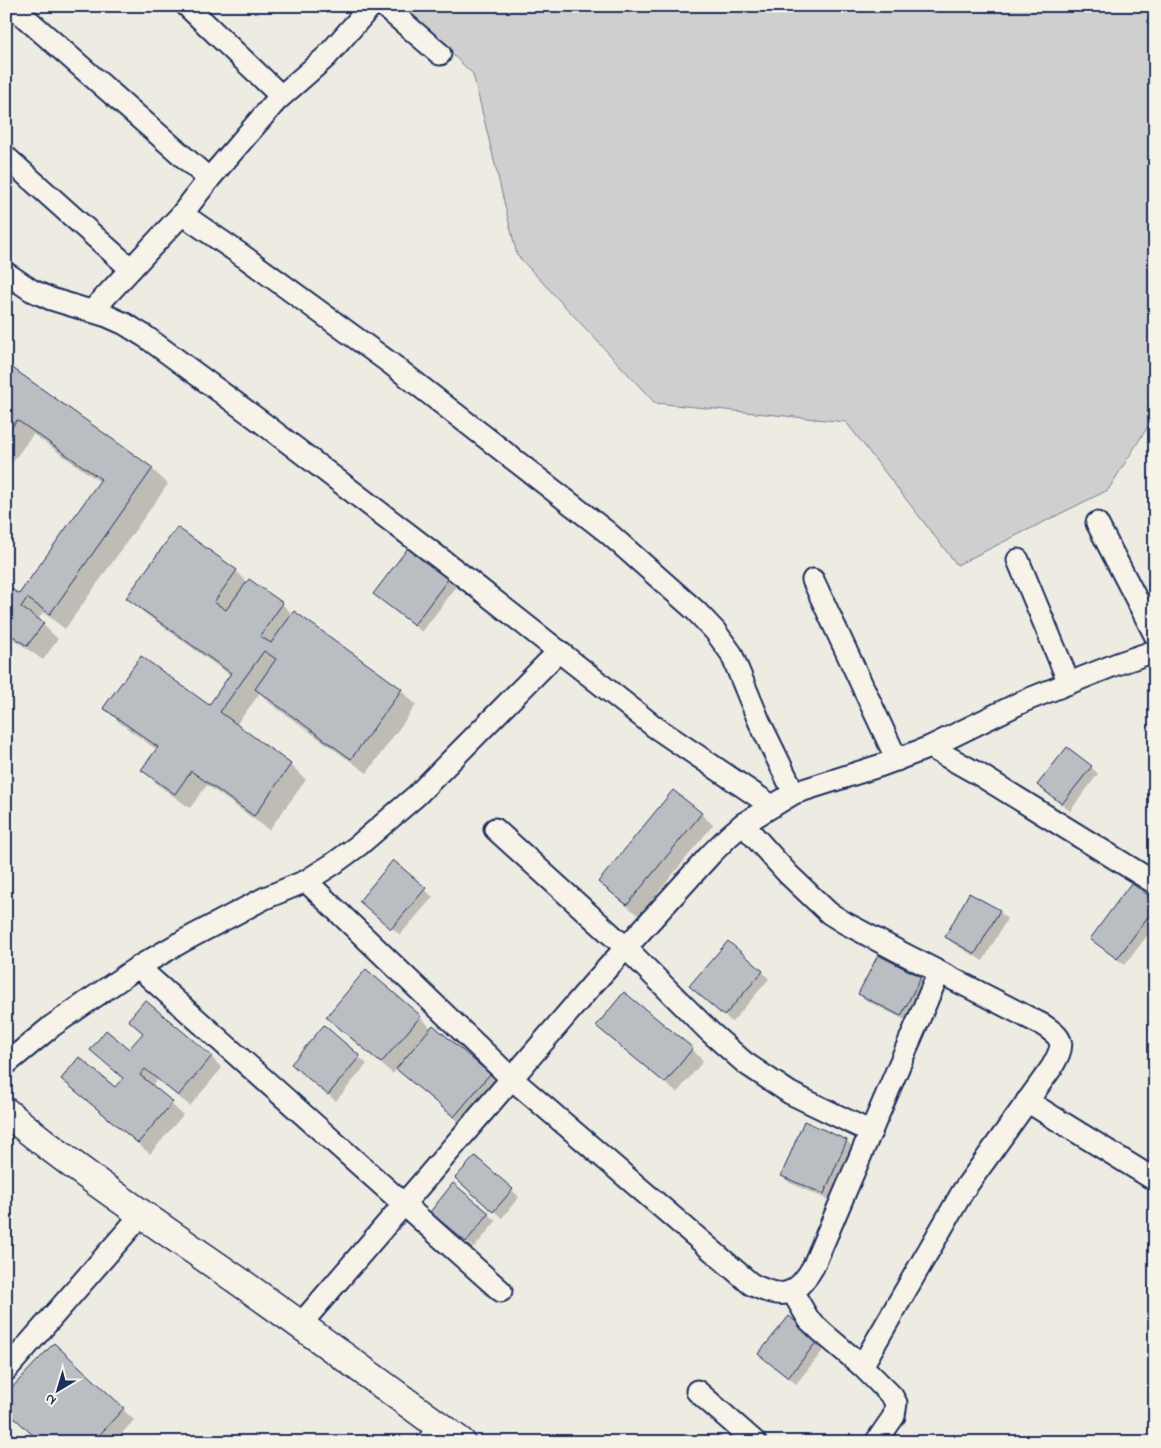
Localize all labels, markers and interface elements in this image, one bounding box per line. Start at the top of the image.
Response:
north arrow [32,1366,82,1416]
text: N [41,1388,61,1410]

